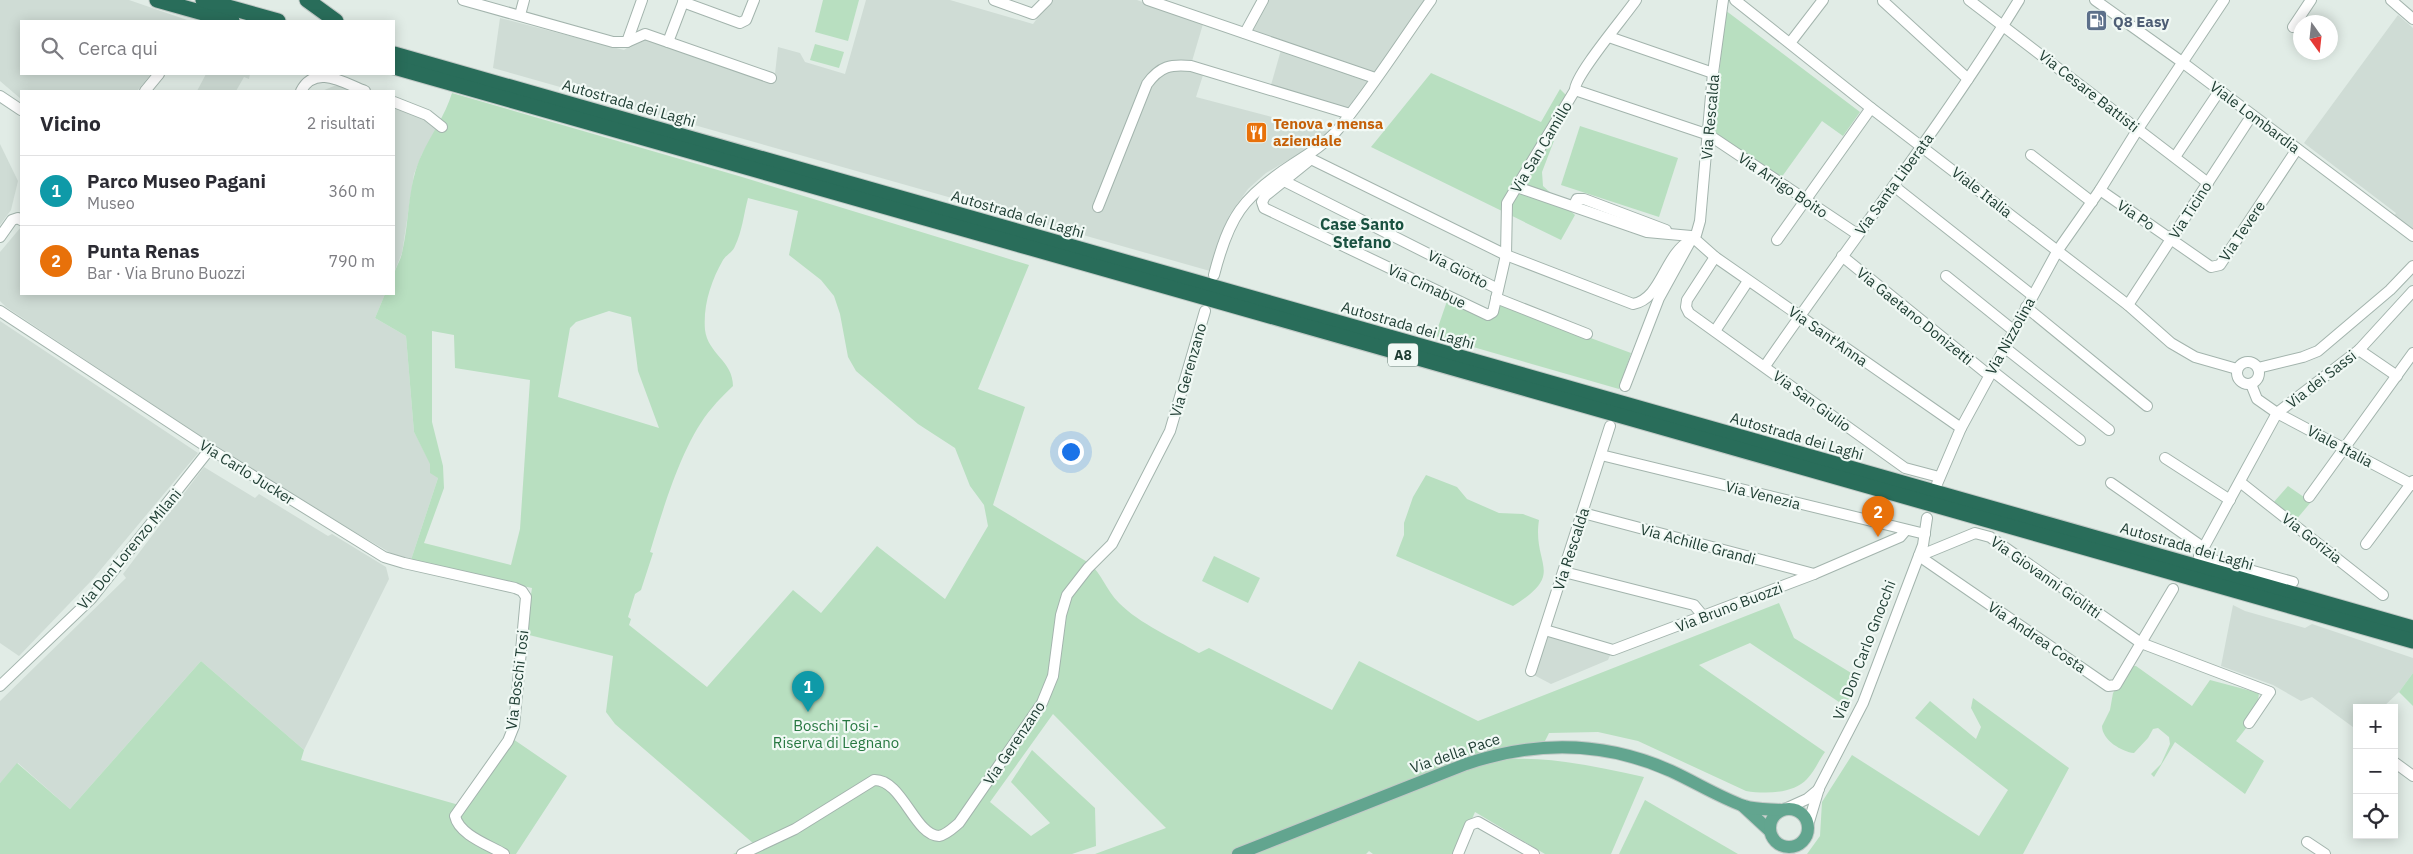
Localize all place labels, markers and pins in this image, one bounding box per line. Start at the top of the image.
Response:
fuel station icon: Q8 Easy [2085,9,2109,33]
place label: Q8 Easy [2113,12,2169,31]
place label: Tenova • mensa aziendale [1273,114,1384,150]
restaurant icon: Tenova • mensa aziendale [1245,120,1269,144]
pin: 2 [1862,496,1894,537]
pin: 1 [792,671,824,712]

